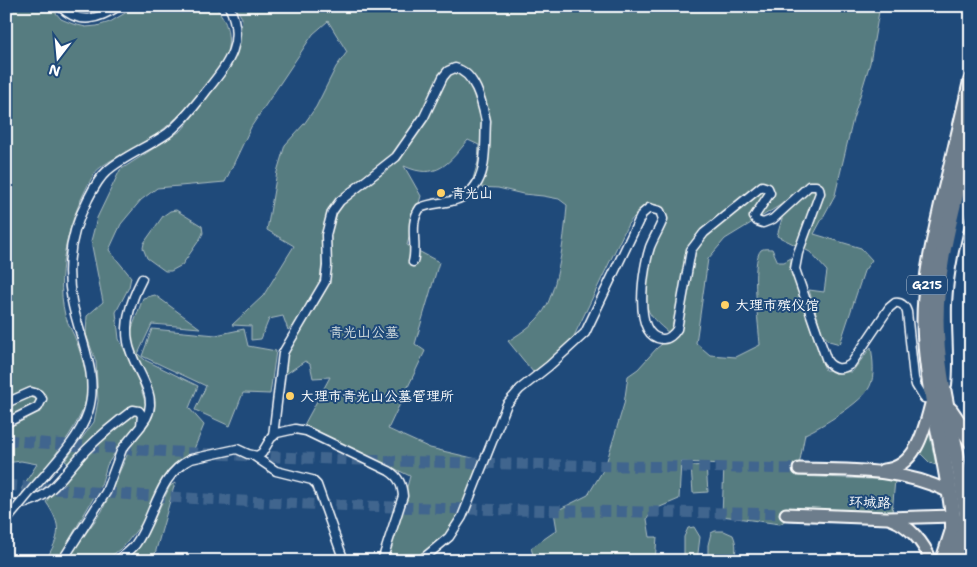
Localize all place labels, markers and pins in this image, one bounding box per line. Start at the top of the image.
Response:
place label: 青光山 [451,184,493,202]
marker: 青光山 [435,187,447,199]
place label: 大理市殡仪馆 [735,296,819,314]
marker: 大理市殡仪馆 [719,299,731,311]
place label: 大理市青光山公墓管理所 [300,387,454,405]
marker: 大理市青光山公墓管理所 [284,390,296,402]

